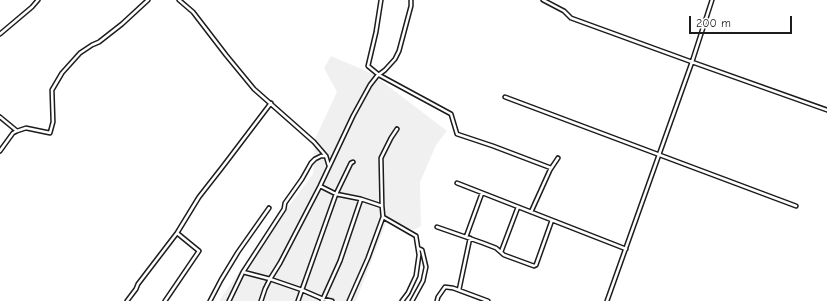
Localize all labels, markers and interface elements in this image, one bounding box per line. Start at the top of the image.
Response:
scale bar [691,8,794,34]
text: 200 m [696,16,731,30]

